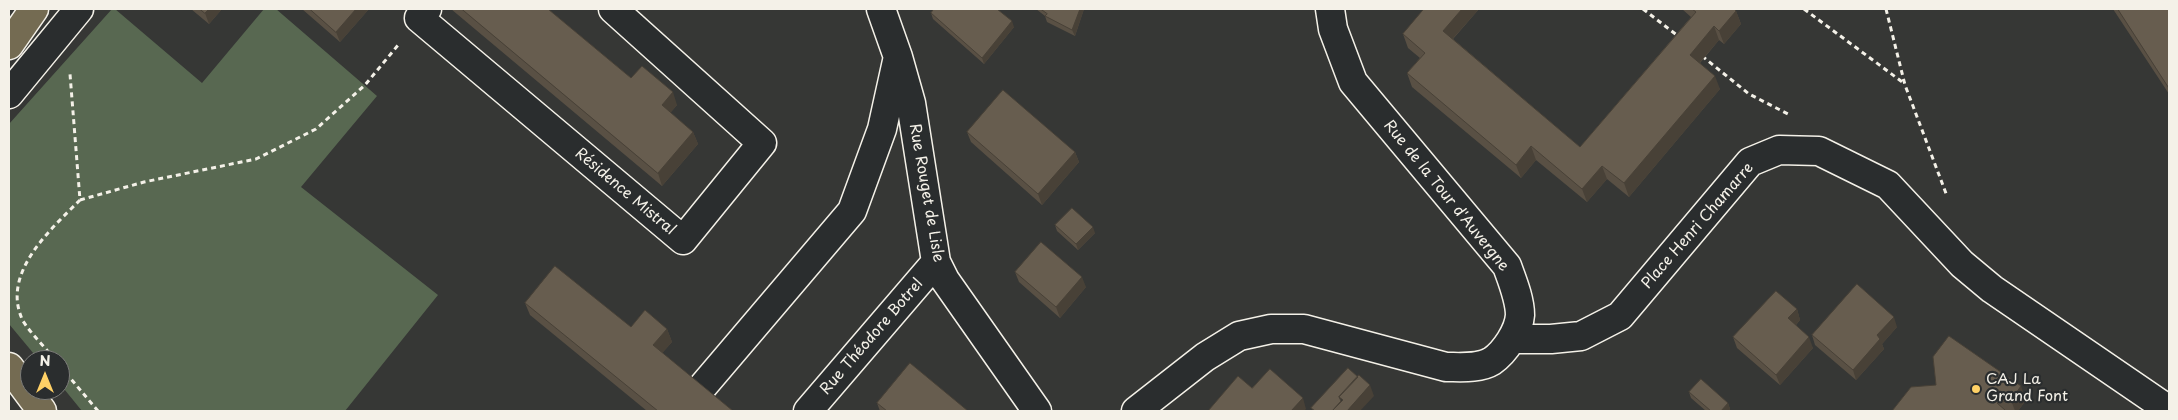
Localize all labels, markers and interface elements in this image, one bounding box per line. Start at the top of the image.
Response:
street label: Rue de la Tour d'Auvergne [1380,117,1512,275]
street label: Rue Rouget de Lisle [905,122,947,264]
street label: Résidence Mistral [571,145,679,239]
street label: Place Henri Chamarre [1638,159,1758,293]
street label: Rue Théodore Botrel [817,275,927,399]
north arrow [20,350,70,400]
text: N [39,350,51,371]
place label: CAJ La Grand Font [1986,371,2068,406]
marker: CAJ La Grand Font [1970,383,1982,395]

